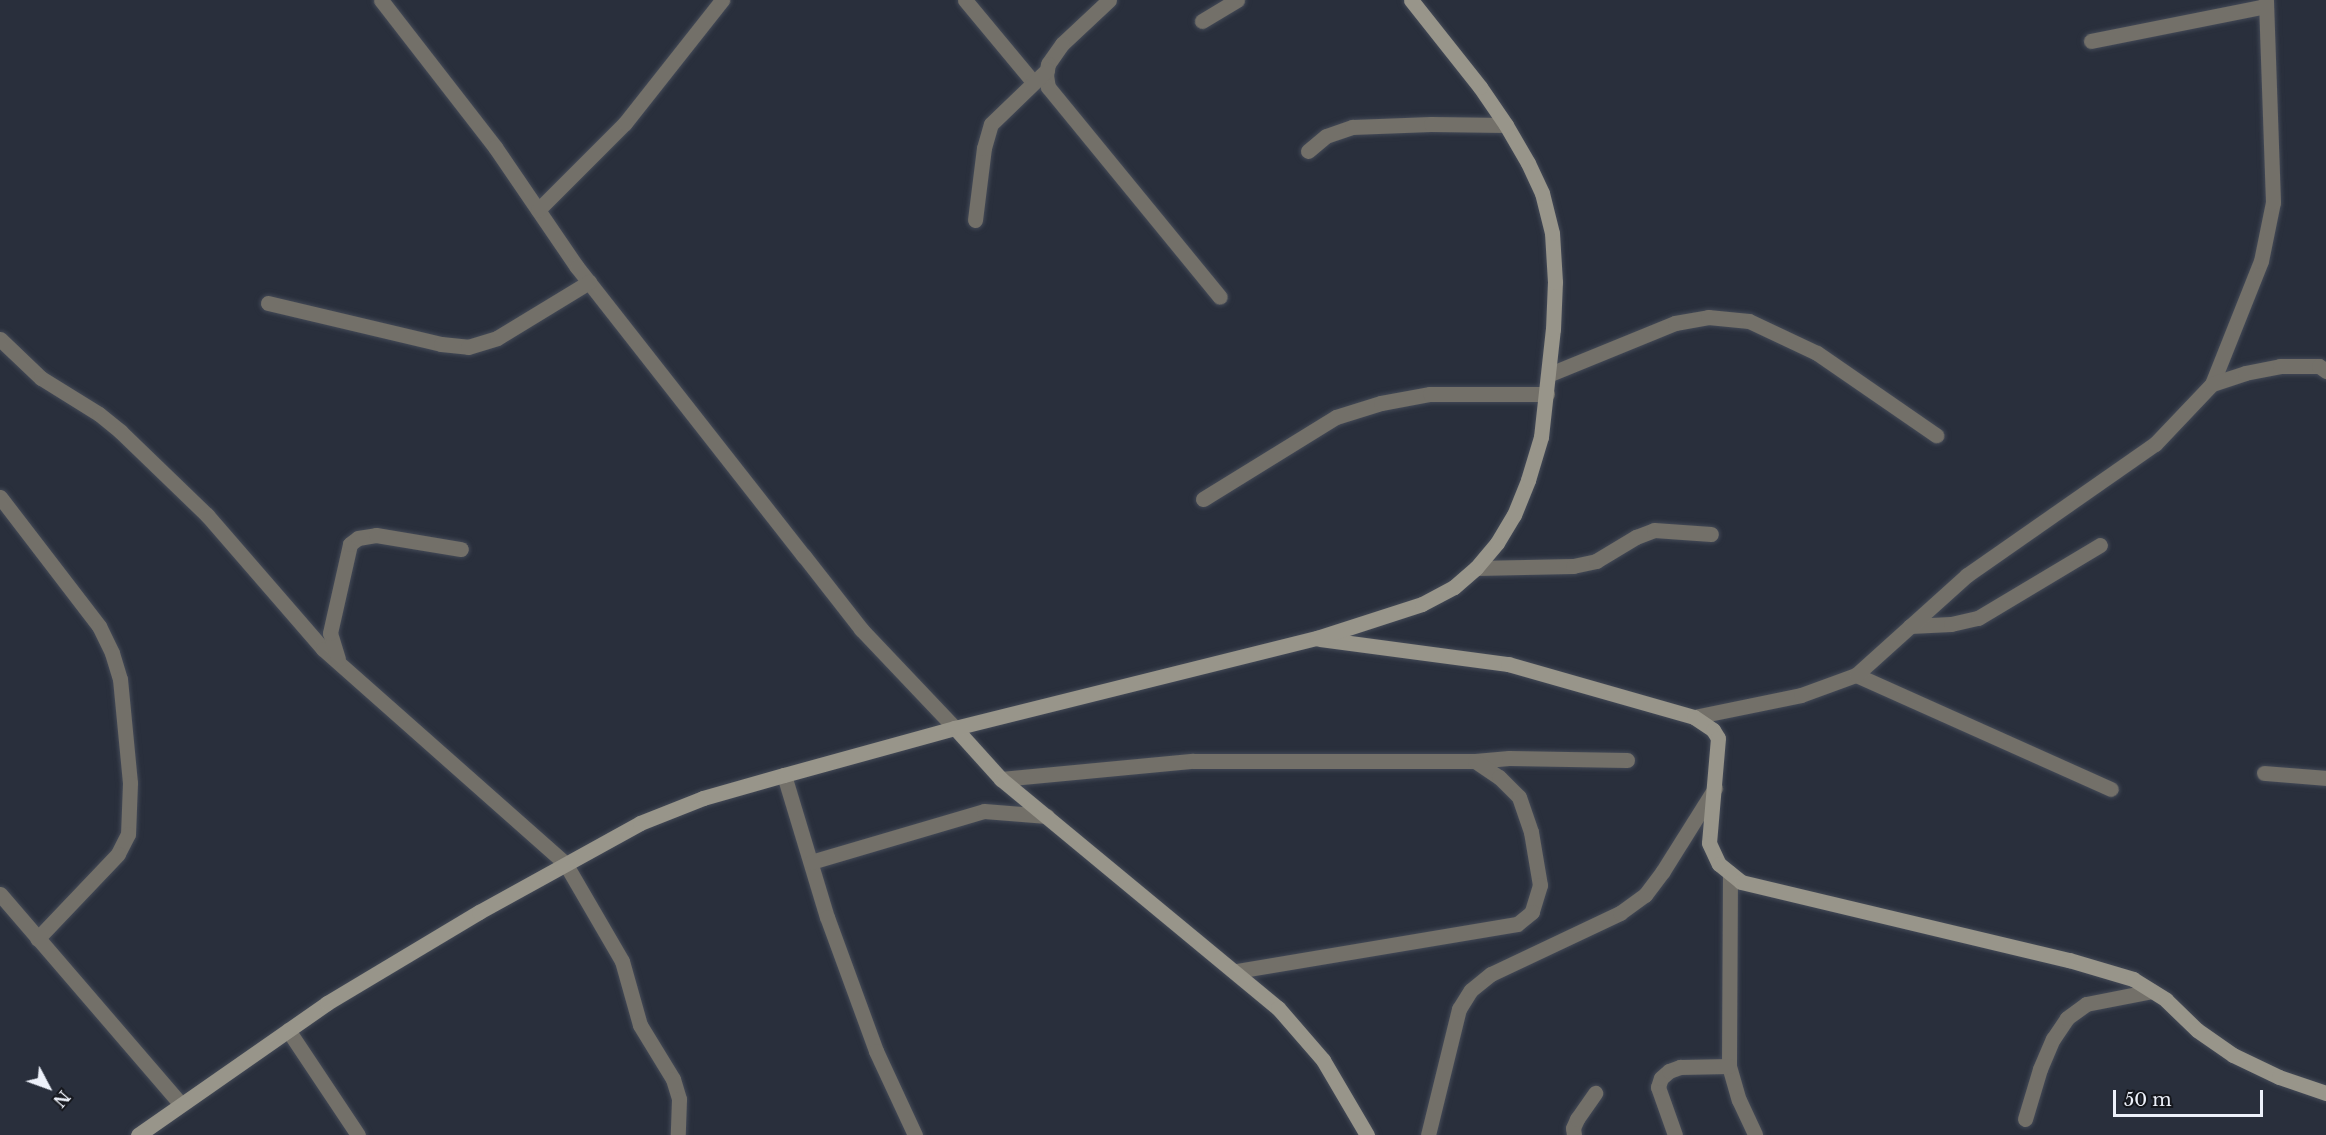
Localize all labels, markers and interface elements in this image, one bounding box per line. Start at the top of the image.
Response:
north arrow [18,1057,78,1117]
scale bar [2116,1078,2266,1116]
text: N [49,1087,74,1111]
text: 50 m [2124,1089,2172,1111]

